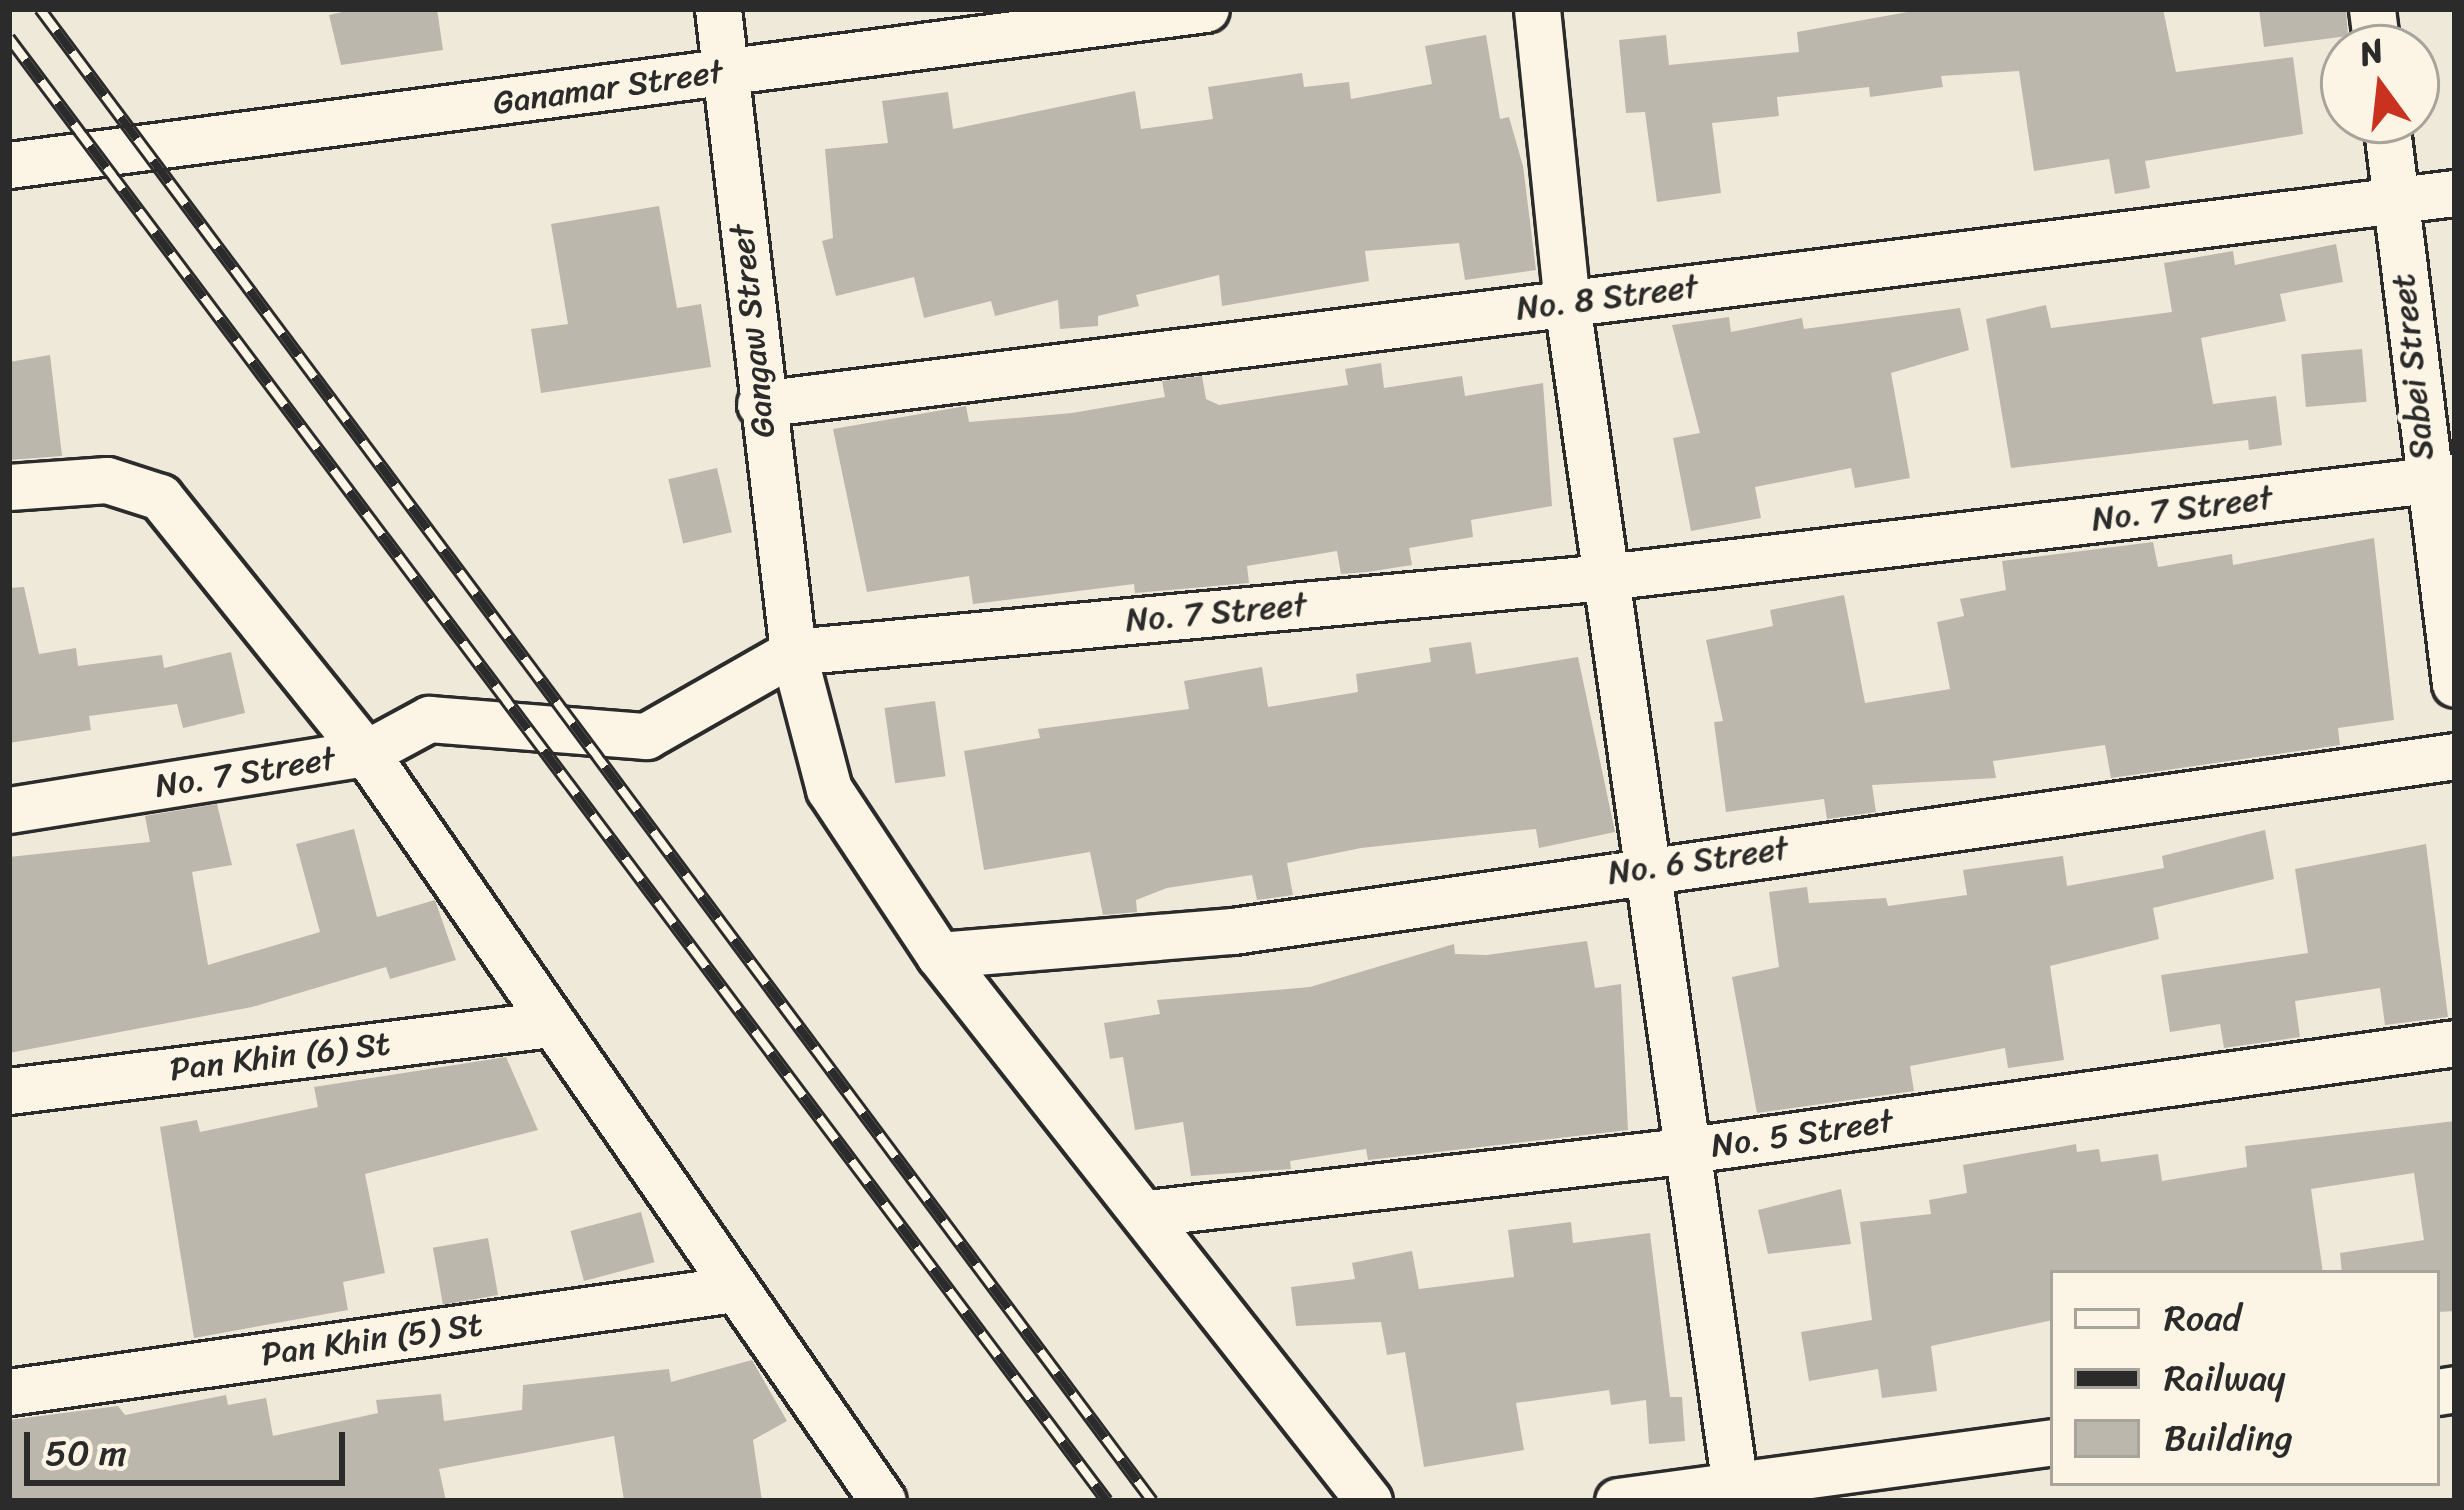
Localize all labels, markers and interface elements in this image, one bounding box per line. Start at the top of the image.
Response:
text: N [2353,21,2390,83]
north arrow [2320,24,2440,144]
street label: Ganamar Street [491,52,725,124]
street label: Gangaw Street [722,222,784,440]
street label: No. 8 Street [1514,267,1700,329]
street label: Sabei Street [2384,272,2442,462]
street label: No. 7 Street [2090,478,2274,540]
street label: No. 7 Street [1124,585,1308,641]
street label: No. 7 Street [152,739,338,807]
street label: No. 6 Street [1605,829,1791,893]
street label: Pan Khin (6) St [168,1024,392,1090]
street label: No. 5 Street [1709,1102,1895,1166]
legend [2050,1270,2440,1486]
text: Road [2164,1286,2241,1350]
street label: Pan Khin (5) St [259,1305,485,1375]
text: Railway [2164,1346,2286,1410]
text: Building [2164,1406,2293,1470]
scale bar [30,1408,351,1482]
text: 50 m [45,1421,127,1485]

